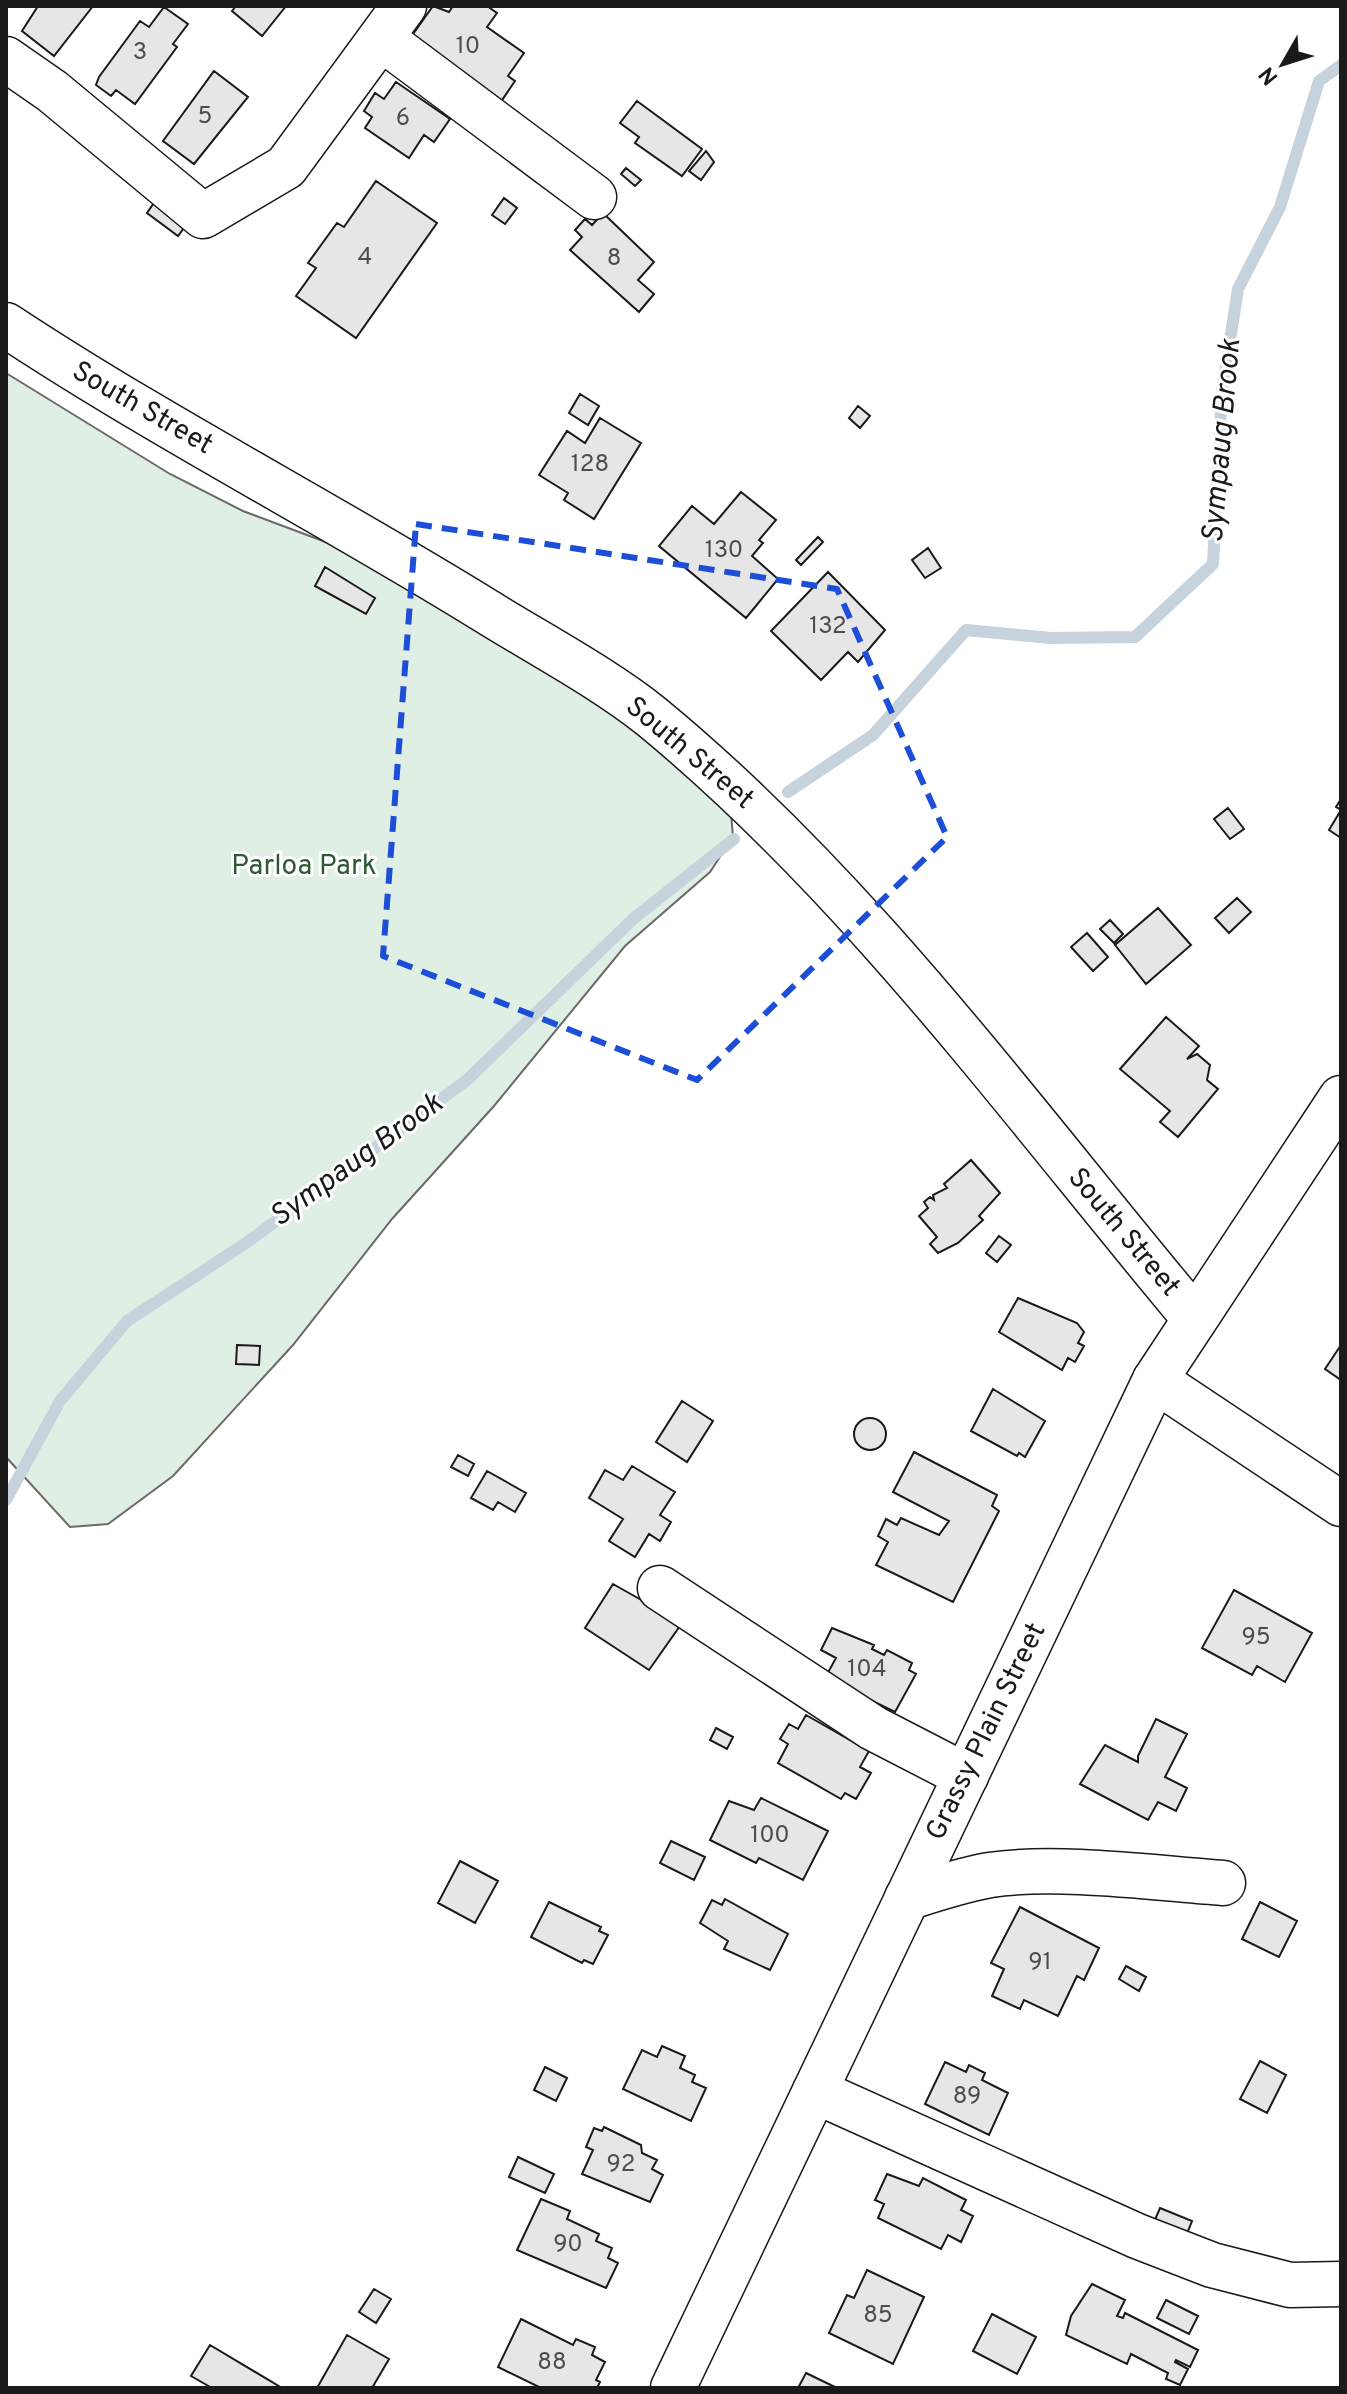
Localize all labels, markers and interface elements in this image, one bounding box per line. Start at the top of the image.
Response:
north arrow [1243,24,1323,104]
house number: 10 [456,32,480,62]
house number: 3 [133,38,147,68]
text: N [1254,60,1285,90]
house number: 5 [198,102,212,132]
house number: 6 [396,104,410,134]
house number: 4 [358,243,372,273]
house number: 8 [607,244,621,274]
water label: Sympaug Brook [1196,336,1250,545]
street label: South Street [65,354,219,464]
house number: 128 [571,450,609,480]
house number: 130 [705,536,743,566]
house number: 132 [809,612,847,642]
street label: South Street [617,690,761,818]
park label: Parloa Park [231,849,377,885]
water label: Sympaug Brook [263,1085,451,1236]
street label: South Street [1059,1161,1187,1305]
street label: Grassy Plain Street [919,1617,1055,1847]
house number: 95 [1241,1623,1271,1653]
house number: 104 [847,1655,887,1685]
house number: 100 [750,1821,790,1851]
house number: 91 [1028,1948,1052,1978]
house number: 89 [953,2082,981,2112]
house number: 92 [606,2150,636,2180]
house number: 90 [553,2230,583,2260]
house number: 85 [863,2301,893,2331]
house number: 88 [537,2348,567,2378]

